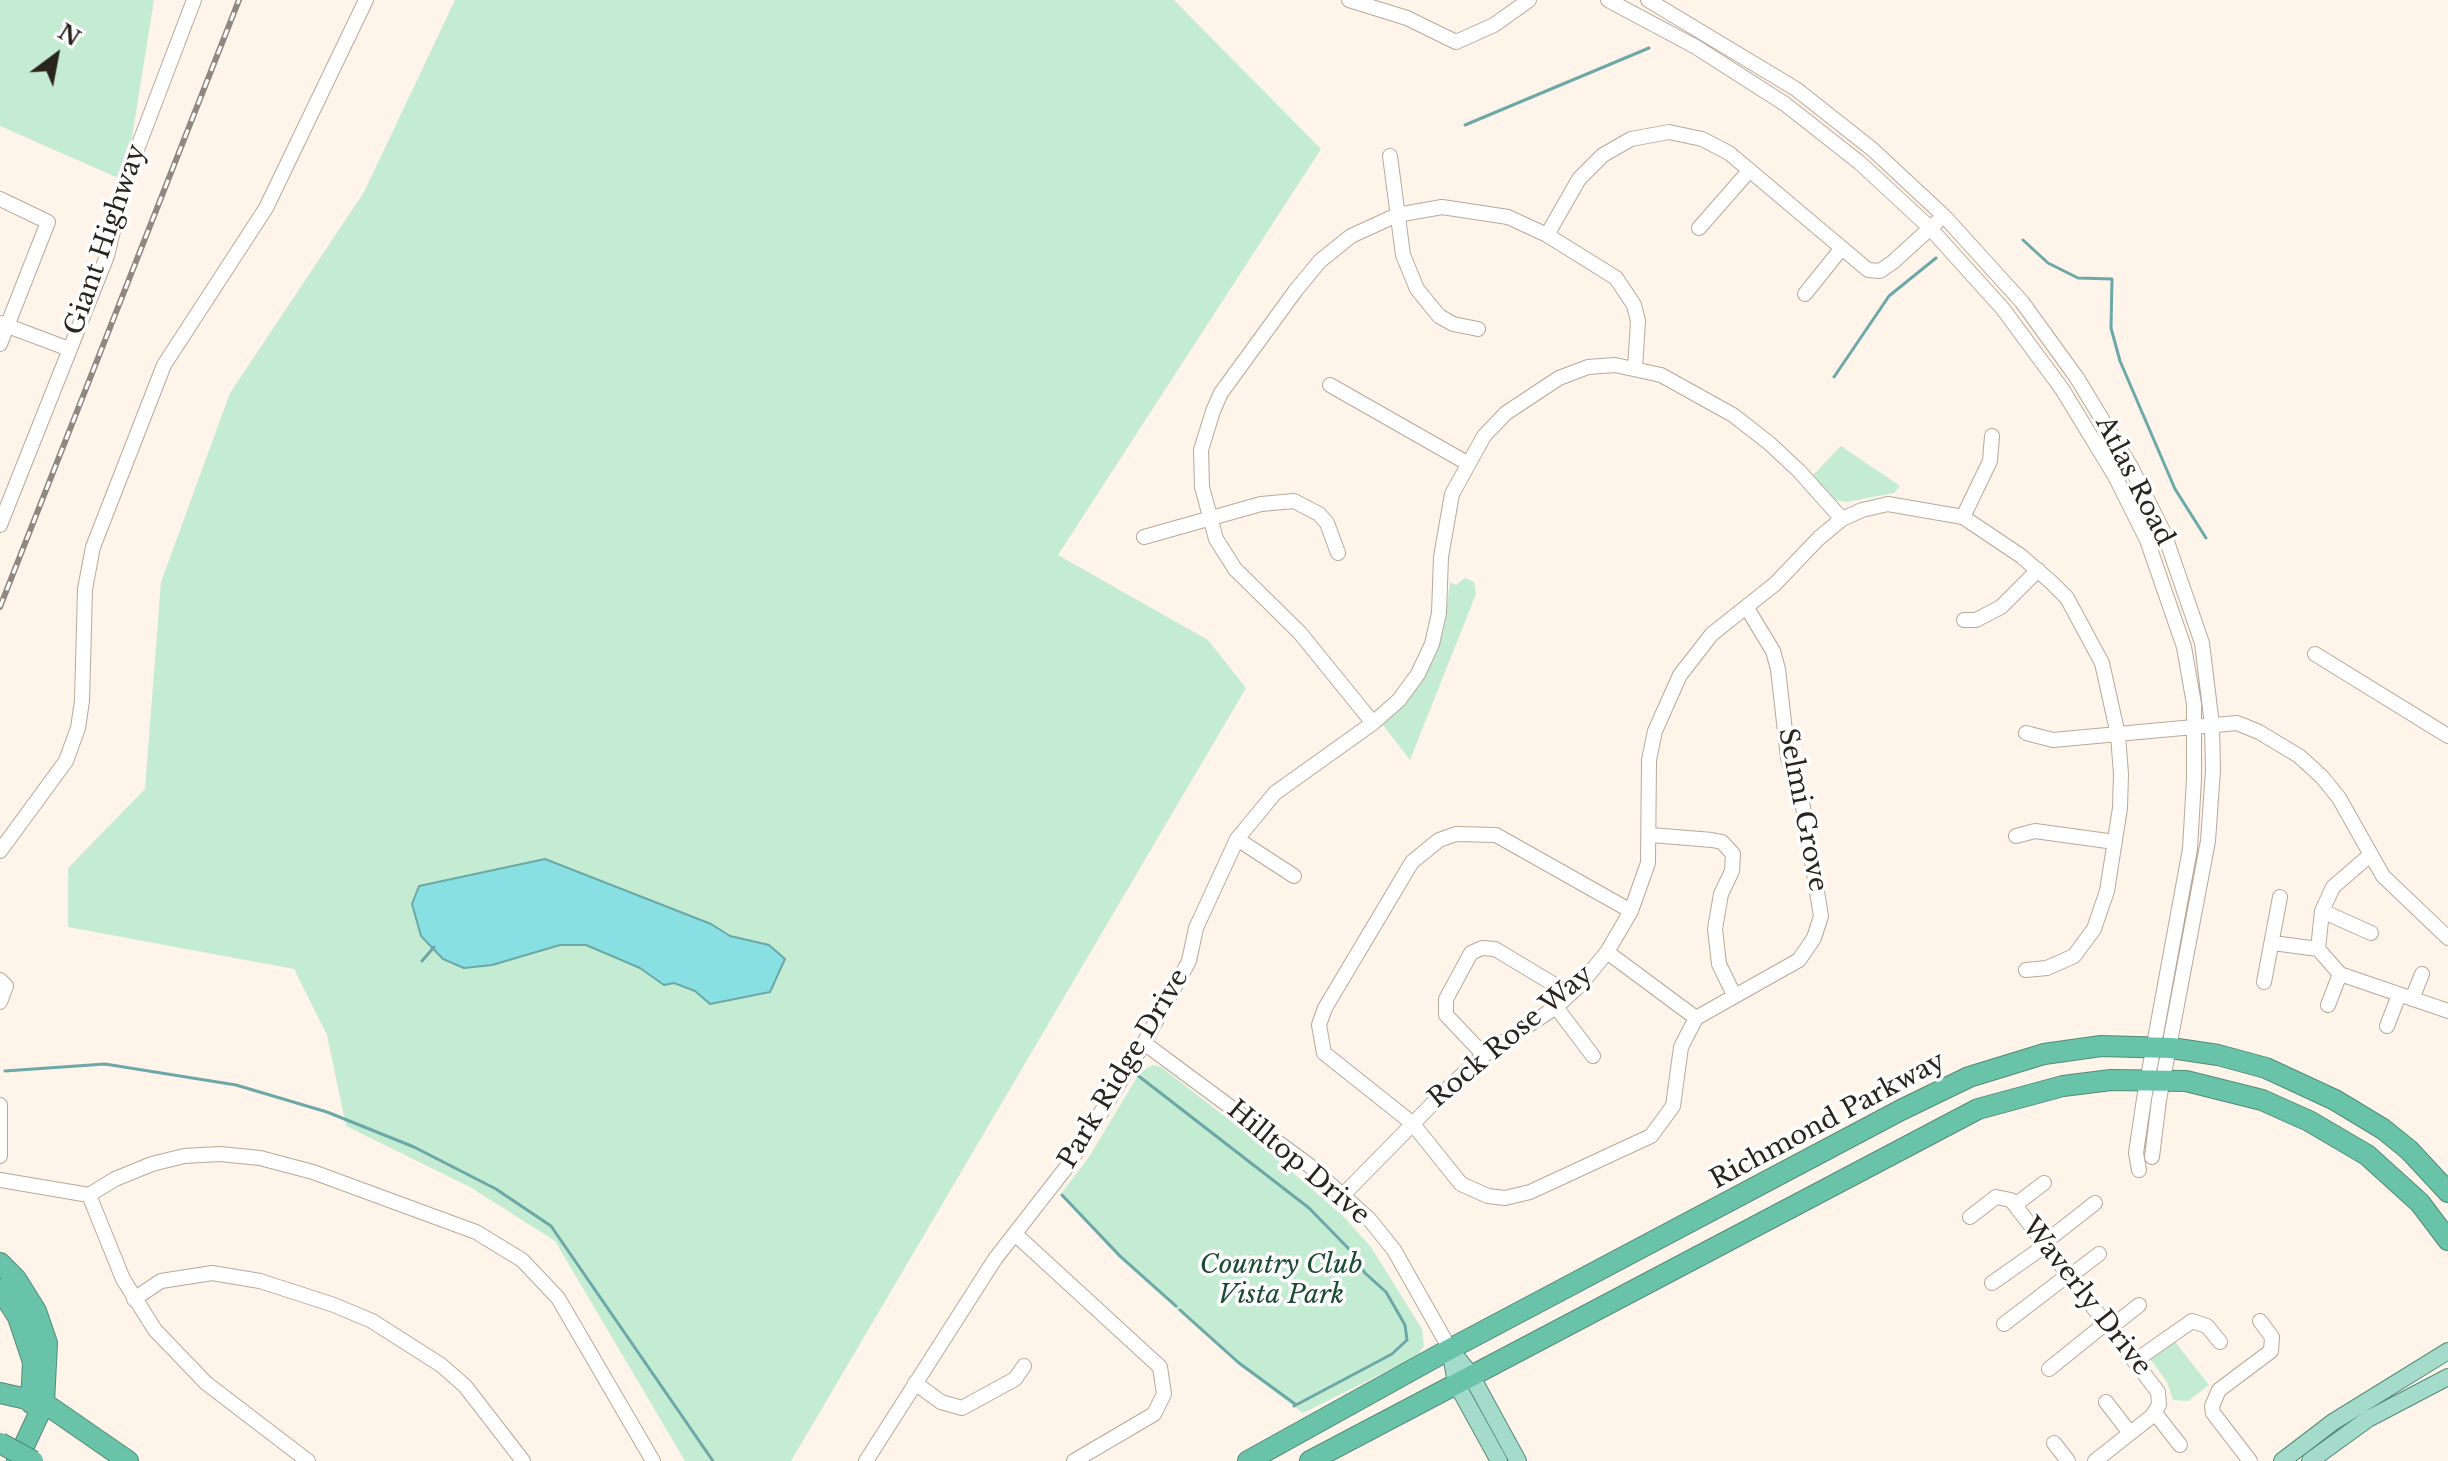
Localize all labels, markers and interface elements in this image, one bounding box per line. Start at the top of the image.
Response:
north arrow [16,16,96,96]
text: N [53,18,85,52]
street label: Giant Highway [59,141,153,339]
street label: Atlas Road [2088,411,2180,551]
street label: Selmi Grove [1771,726,1833,894]
street label: Rock Rose Way [1423,959,1599,1115]
street label: Park Ridge Drive [1052,964,1196,1174]
street label: Richmond Parkway [1705,1046,1951,1196]
street label: Hilltop Drive [1221,1094,1375,1232]
street label: Waverly Drive [2015,1212,2157,1382]
park label: Country Club Vista Park [1200,1250,1362,1312]

